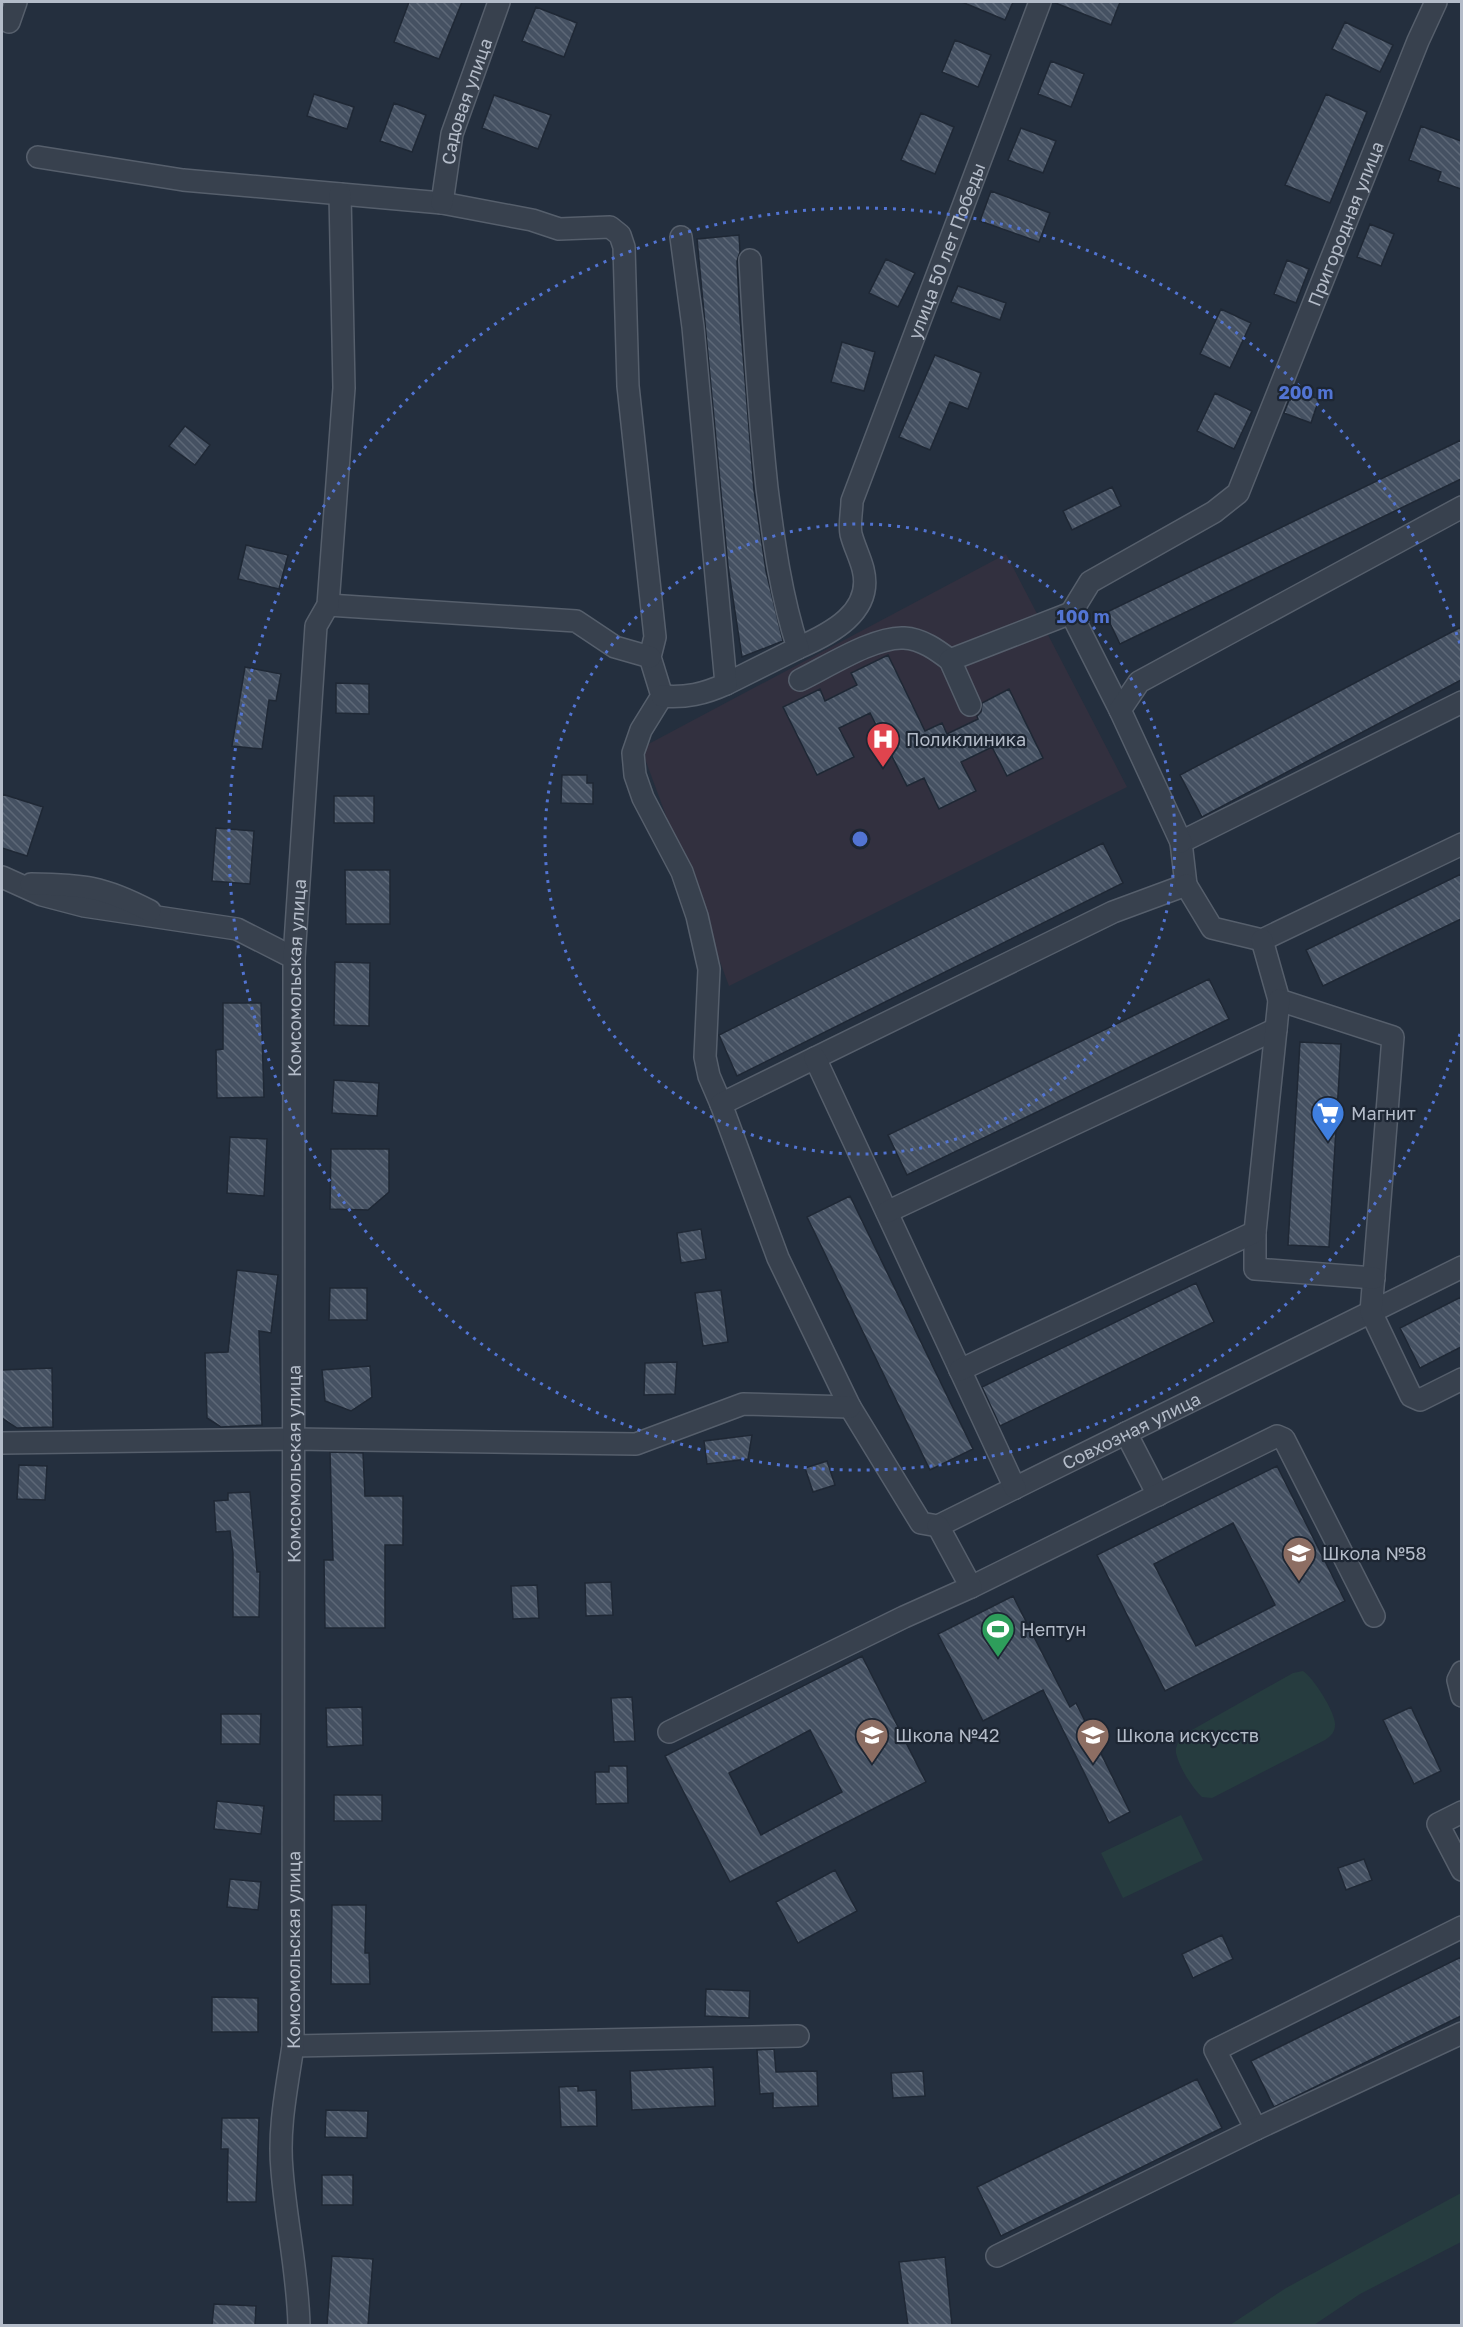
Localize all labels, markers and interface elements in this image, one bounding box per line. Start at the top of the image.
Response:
street label: Садовая улица [437,35,496,166]
street label: Пригородная улица [1303,138,1388,309]
street label: улица 50 лет Победы [903,160,989,342]
text: 200 m [1279,381,1333,403]
text: 100 m [1057,605,1109,627]
hospital icon: Поликлиника [865,721,901,768]
place label: Поликлиника [906,728,1026,750]
centre of rings [850,829,870,849]
street label: Комсомольская улица [283,878,310,1077]
supermarket icon: Магнит [1310,1095,1346,1142]
place label: Магнит [1351,1102,1416,1124]
street label: Комсомольская улица [282,1365,305,1563]
street label: Совхозная улица [1058,1387,1204,1474]
school or university icon: Школа №58 [1281,1535,1317,1582]
place label: Школа №58 [1322,1542,1426,1564]
sports icon: Нептун [980,1611,1016,1658]
place label: Нептун [1021,1618,1086,1640]
school or university icon: Школа №42 [854,1717,890,1764]
school or university icon: Школа искусств [1075,1717,1111,1764]
place label: Школа №42 [895,1724,999,1746]
place label: Школа искусств [1116,1724,1259,1746]
street label: Комсомольская улица [282,1851,304,2049]

